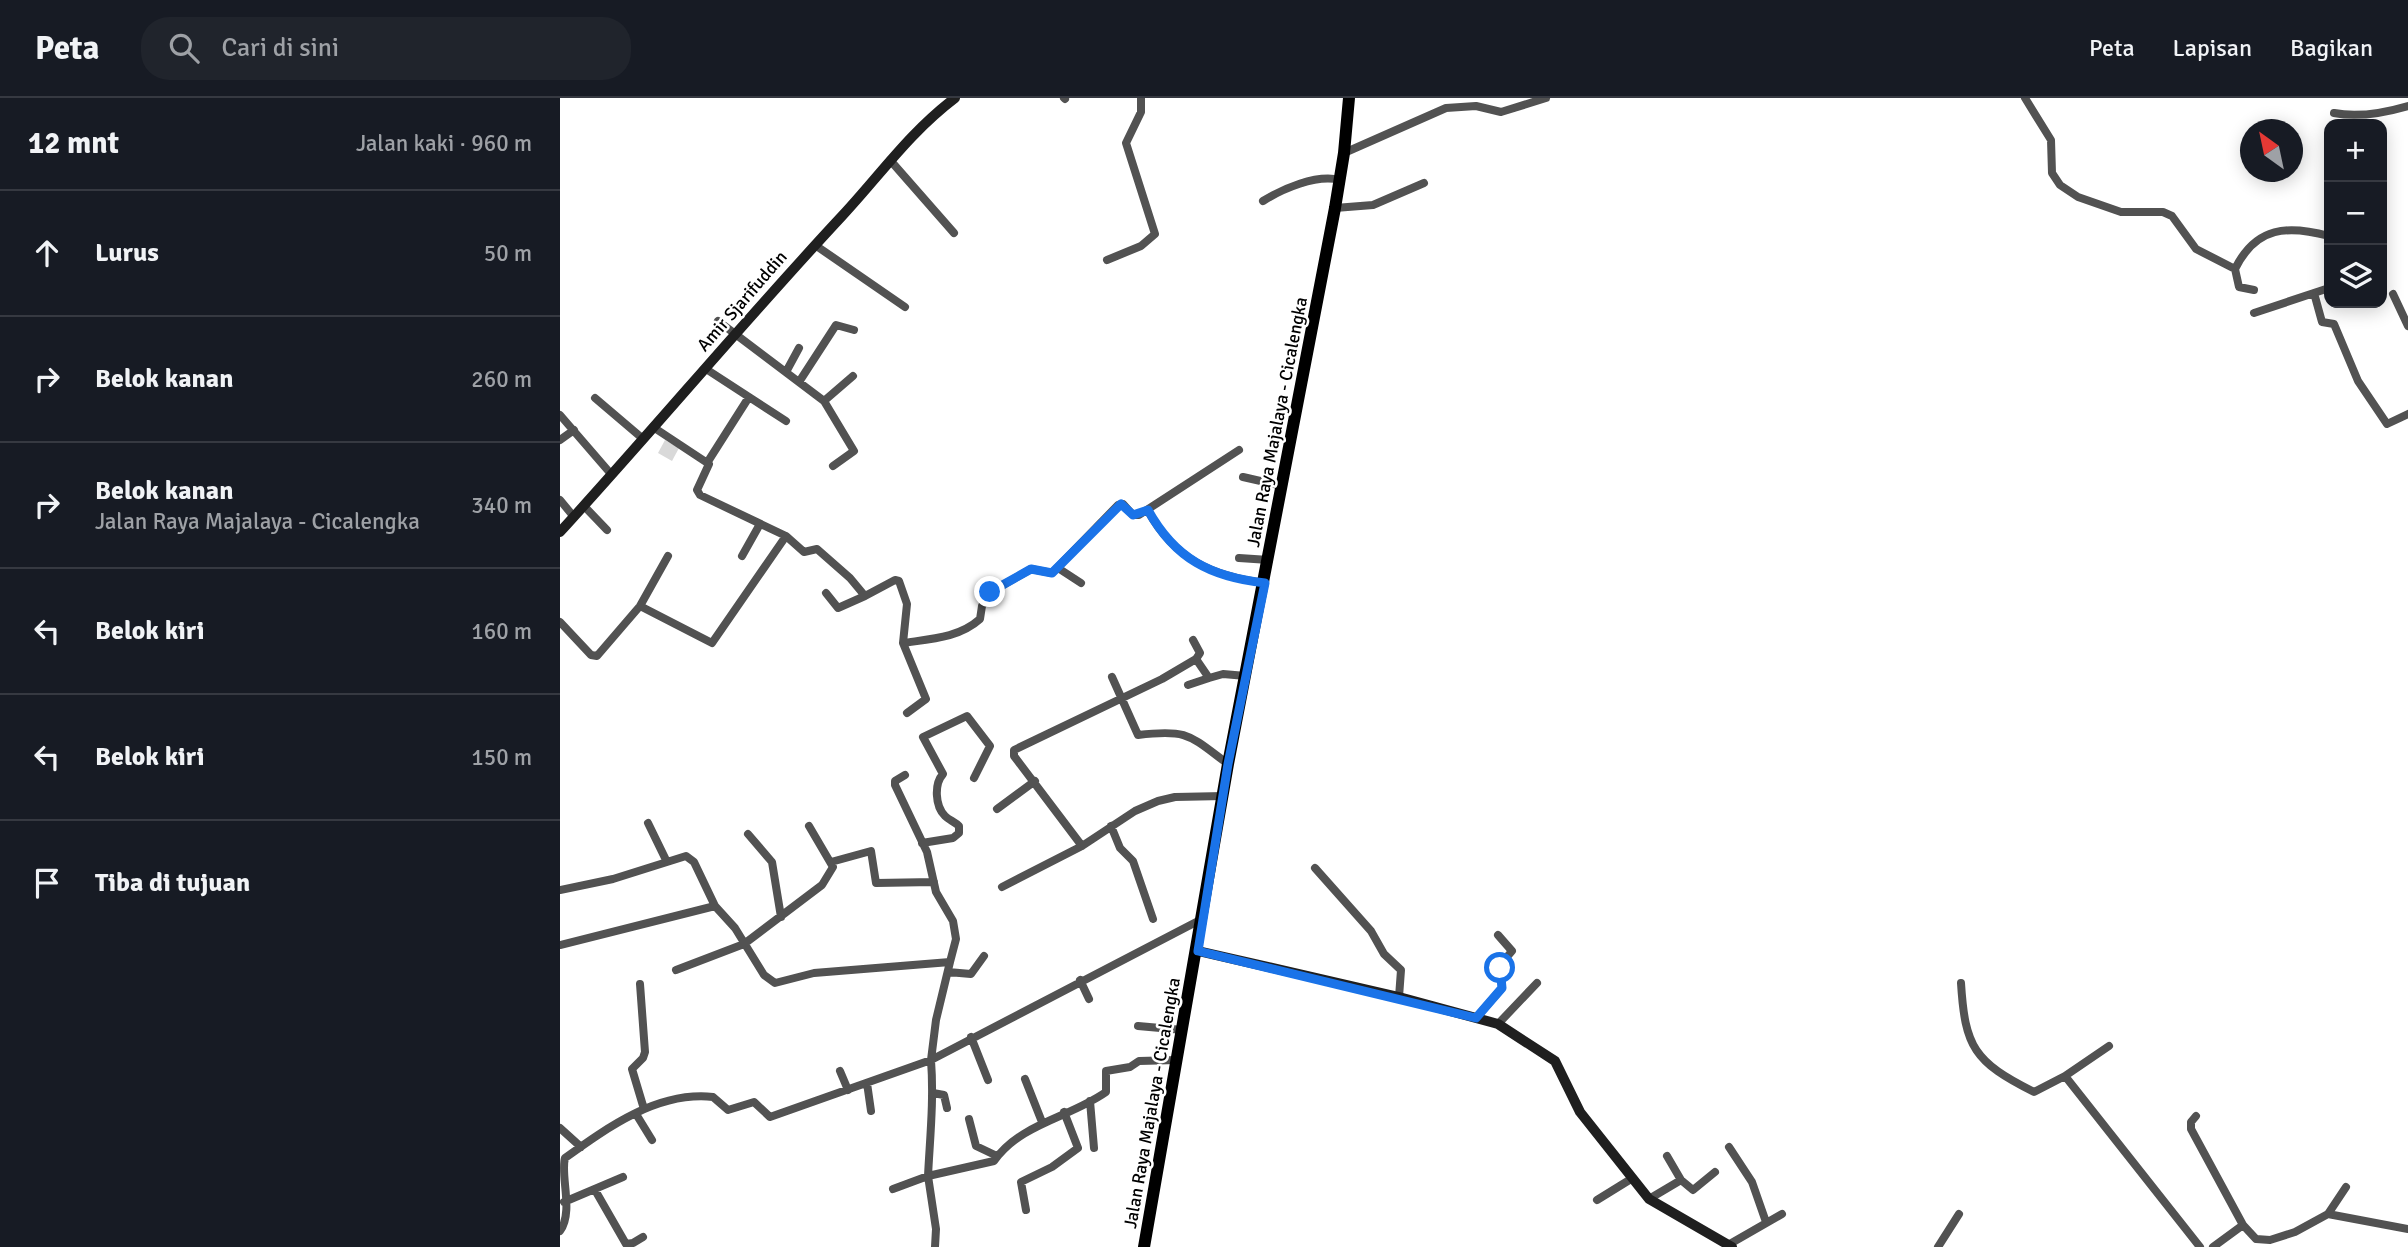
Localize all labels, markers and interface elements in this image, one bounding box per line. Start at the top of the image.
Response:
search box [141,17,631,80]
text: Peta [35,28,99,69]
icon: search [165,29,203,67]
text: Cari di sini [221,32,339,64]
text: Peta [2089,33,2135,63]
text: Lapisan [2173,33,2252,63]
text: Bagikan [2290,33,2373,63]
north arrow [2240,119,2303,182]
map controls [2324,119,2387,308]
button: + [2324,119,2387,182]
text: 12 mnt [28,125,119,162]
text: Jalan kaki · 960 m [356,129,532,158]
button: − [2324,182,2387,245]
icon: ahead [28,234,66,272]
text: Lurus [95,237,159,269]
text: 50 m [484,239,532,268]
button: layers [2324,245,2387,308]
street label: Amir Sjarifuddin [692,246,792,356]
street label: Jalan Raya Majalaya - Cicalengka [1242,295,1312,549]
icon: right [28,360,66,398]
text: Belok kanan [95,363,233,395]
text: 260 m [471,365,532,394]
text: Belok kanan [95,475,233,507]
icon: right [28,486,66,524]
text: 340 m [471,491,532,520]
text: Jalan Raya Majalaya - Cicalengka [95,507,420,536]
route end [974,576,1005,607]
icon: left [28,612,66,650]
text: Belok kiri [95,615,204,647]
text: 160 m [471,617,532,646]
icon: left [28,738,66,776]
text: Belok kiri [95,741,204,773]
text: 150 m [471,743,532,772]
icon: arrive [28,864,66,902]
text: Tiba di tujuan [95,867,250,899]
route start [1484,952,1515,983]
street label: Jalan Raya Majalaya - Cicalengka [1119,976,1185,1230]

